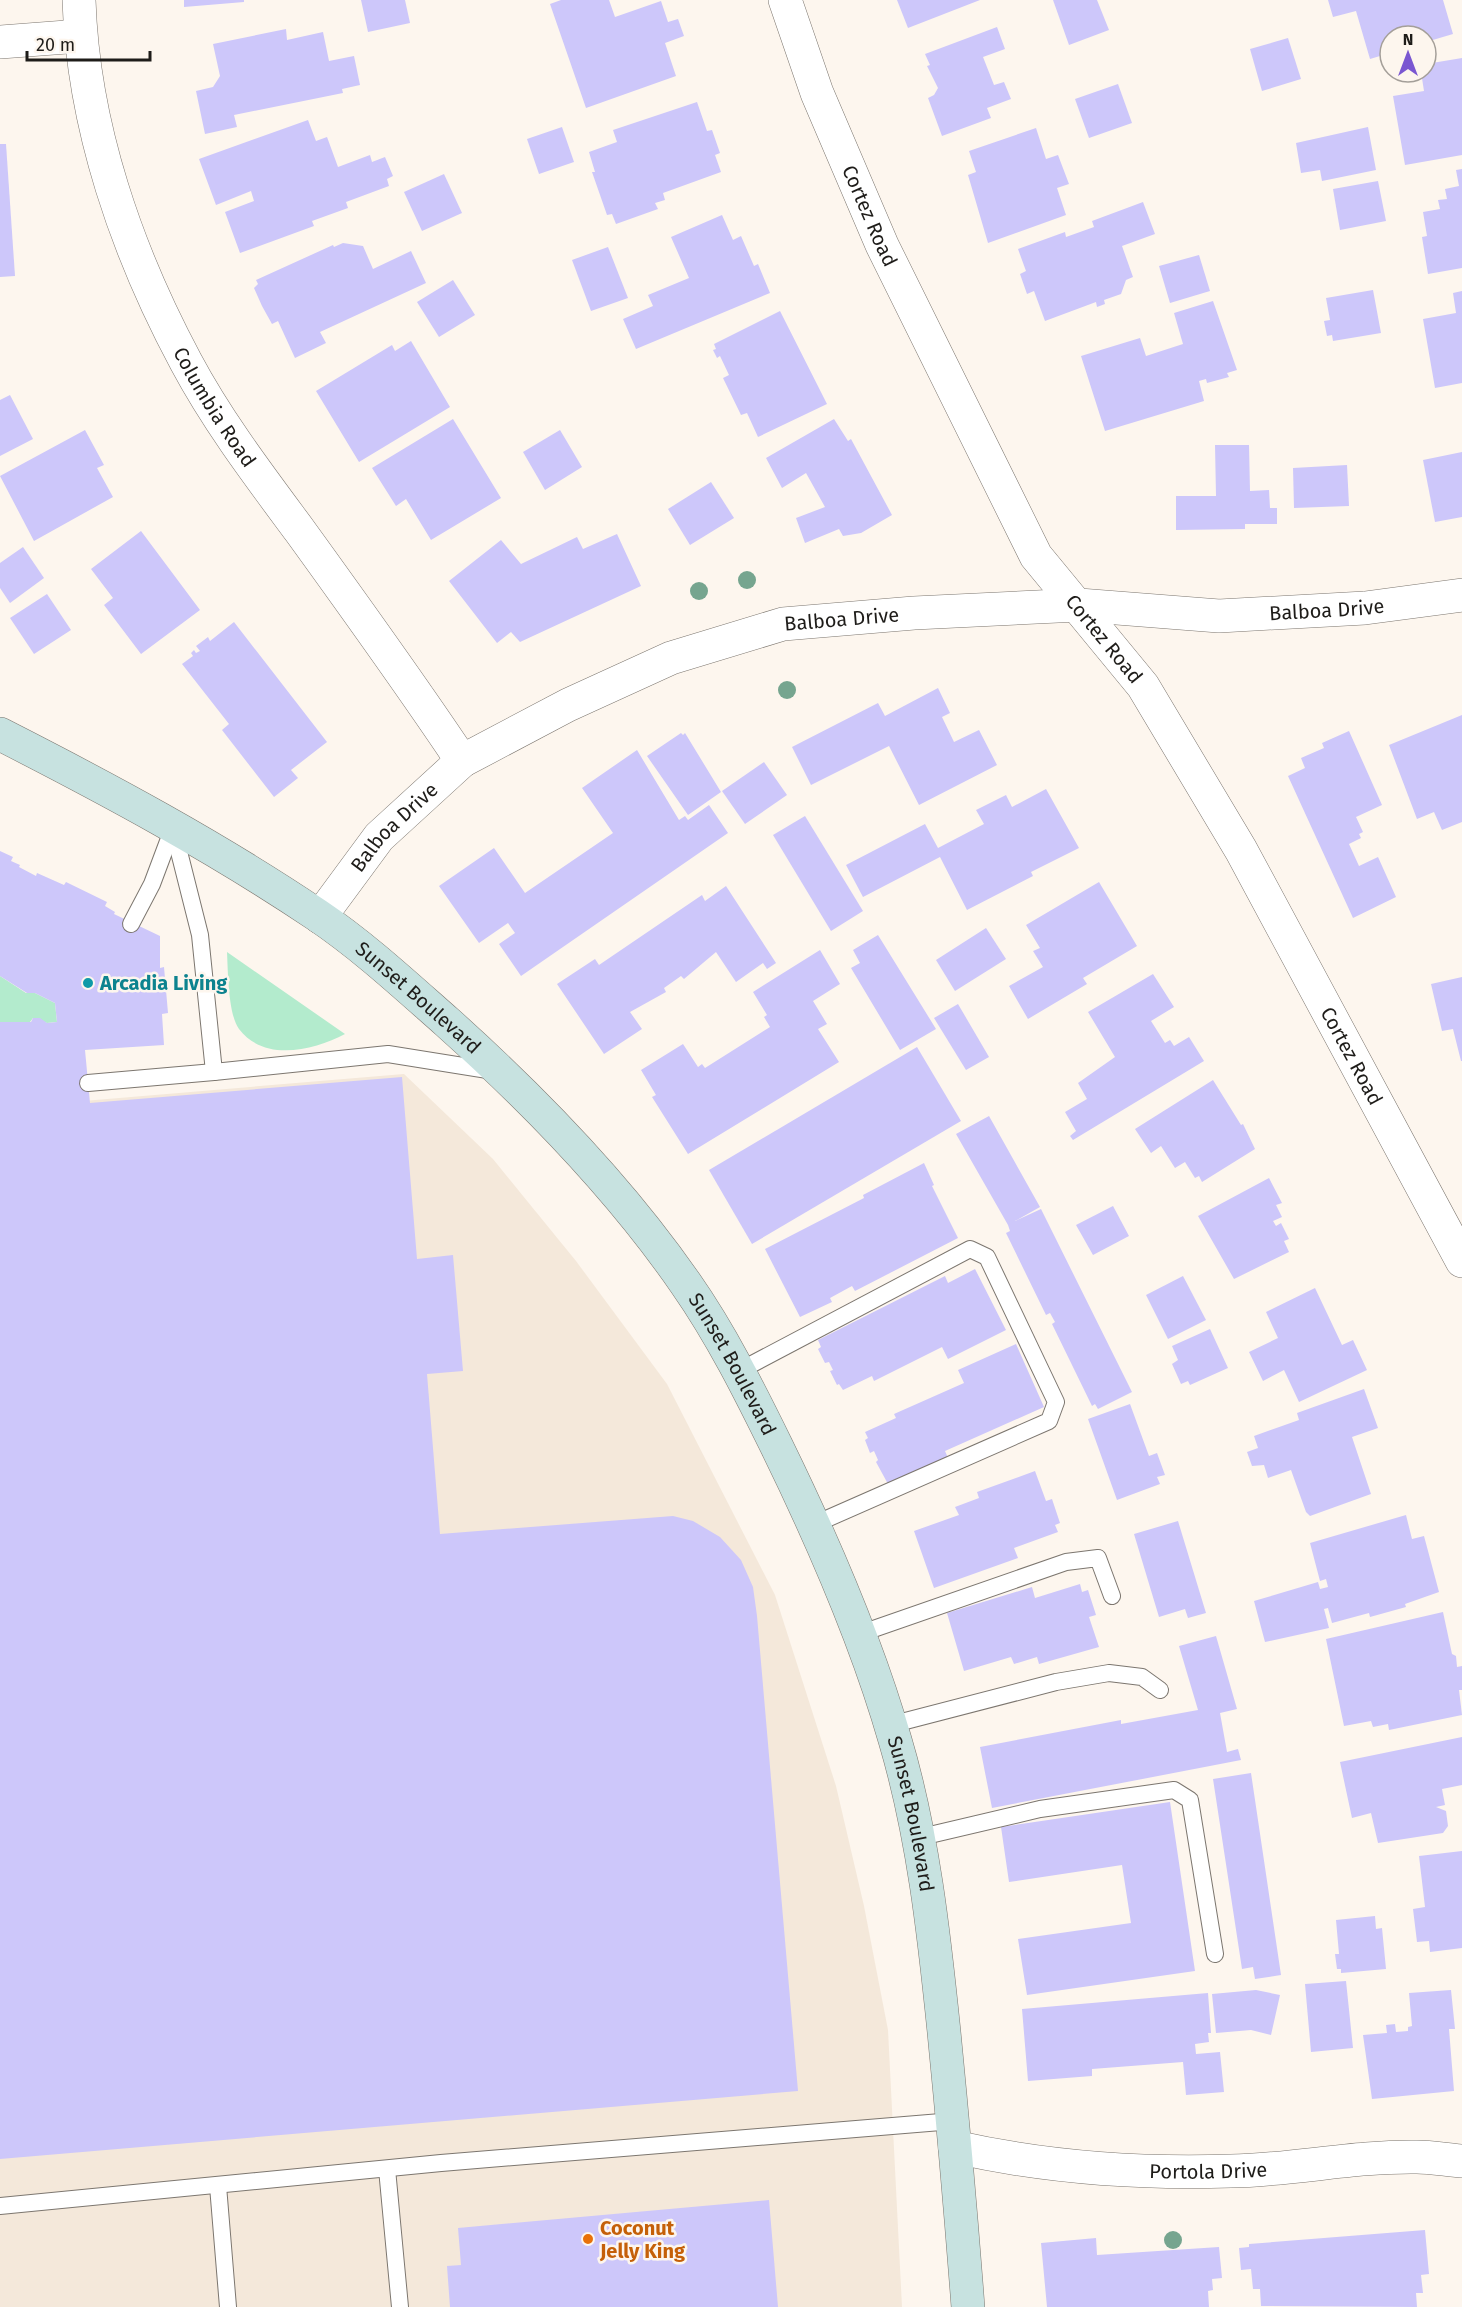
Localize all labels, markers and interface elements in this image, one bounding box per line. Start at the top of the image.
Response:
scale bar [27,24,150,62]
north arrow [1378,24,1438,84]
text: N [1403,30,1413,49]
text: 20 m [36,34,75,56]
street label: Cortez Road [837,161,903,270]
street label: Columbia Road [168,343,261,472]
street label: Cortez Road [1061,589,1148,688]
street label: Balboa Drive [1268,594,1386,625]
street label: Balboa Drive [783,602,900,636]
street label: Balboa Drive [346,777,443,876]
street label: Sunset Boulevard [351,936,486,1059]
place label: Arcadia Living [99,971,228,995]
marker: Arcadia Living [81,976,95,990]
street label: Cortez Road [1316,1003,1388,1109]
street label: Sunset Boulevard [684,1288,781,1439]
street label: Sunset Boulevard [882,1733,939,1893]
street label: Portola Drive [1149,2157,1268,2184]
place label: Coconut Jelly King [599,2216,686,2263]
marker: Coconut Jelly King [581,2232,595,2246]

